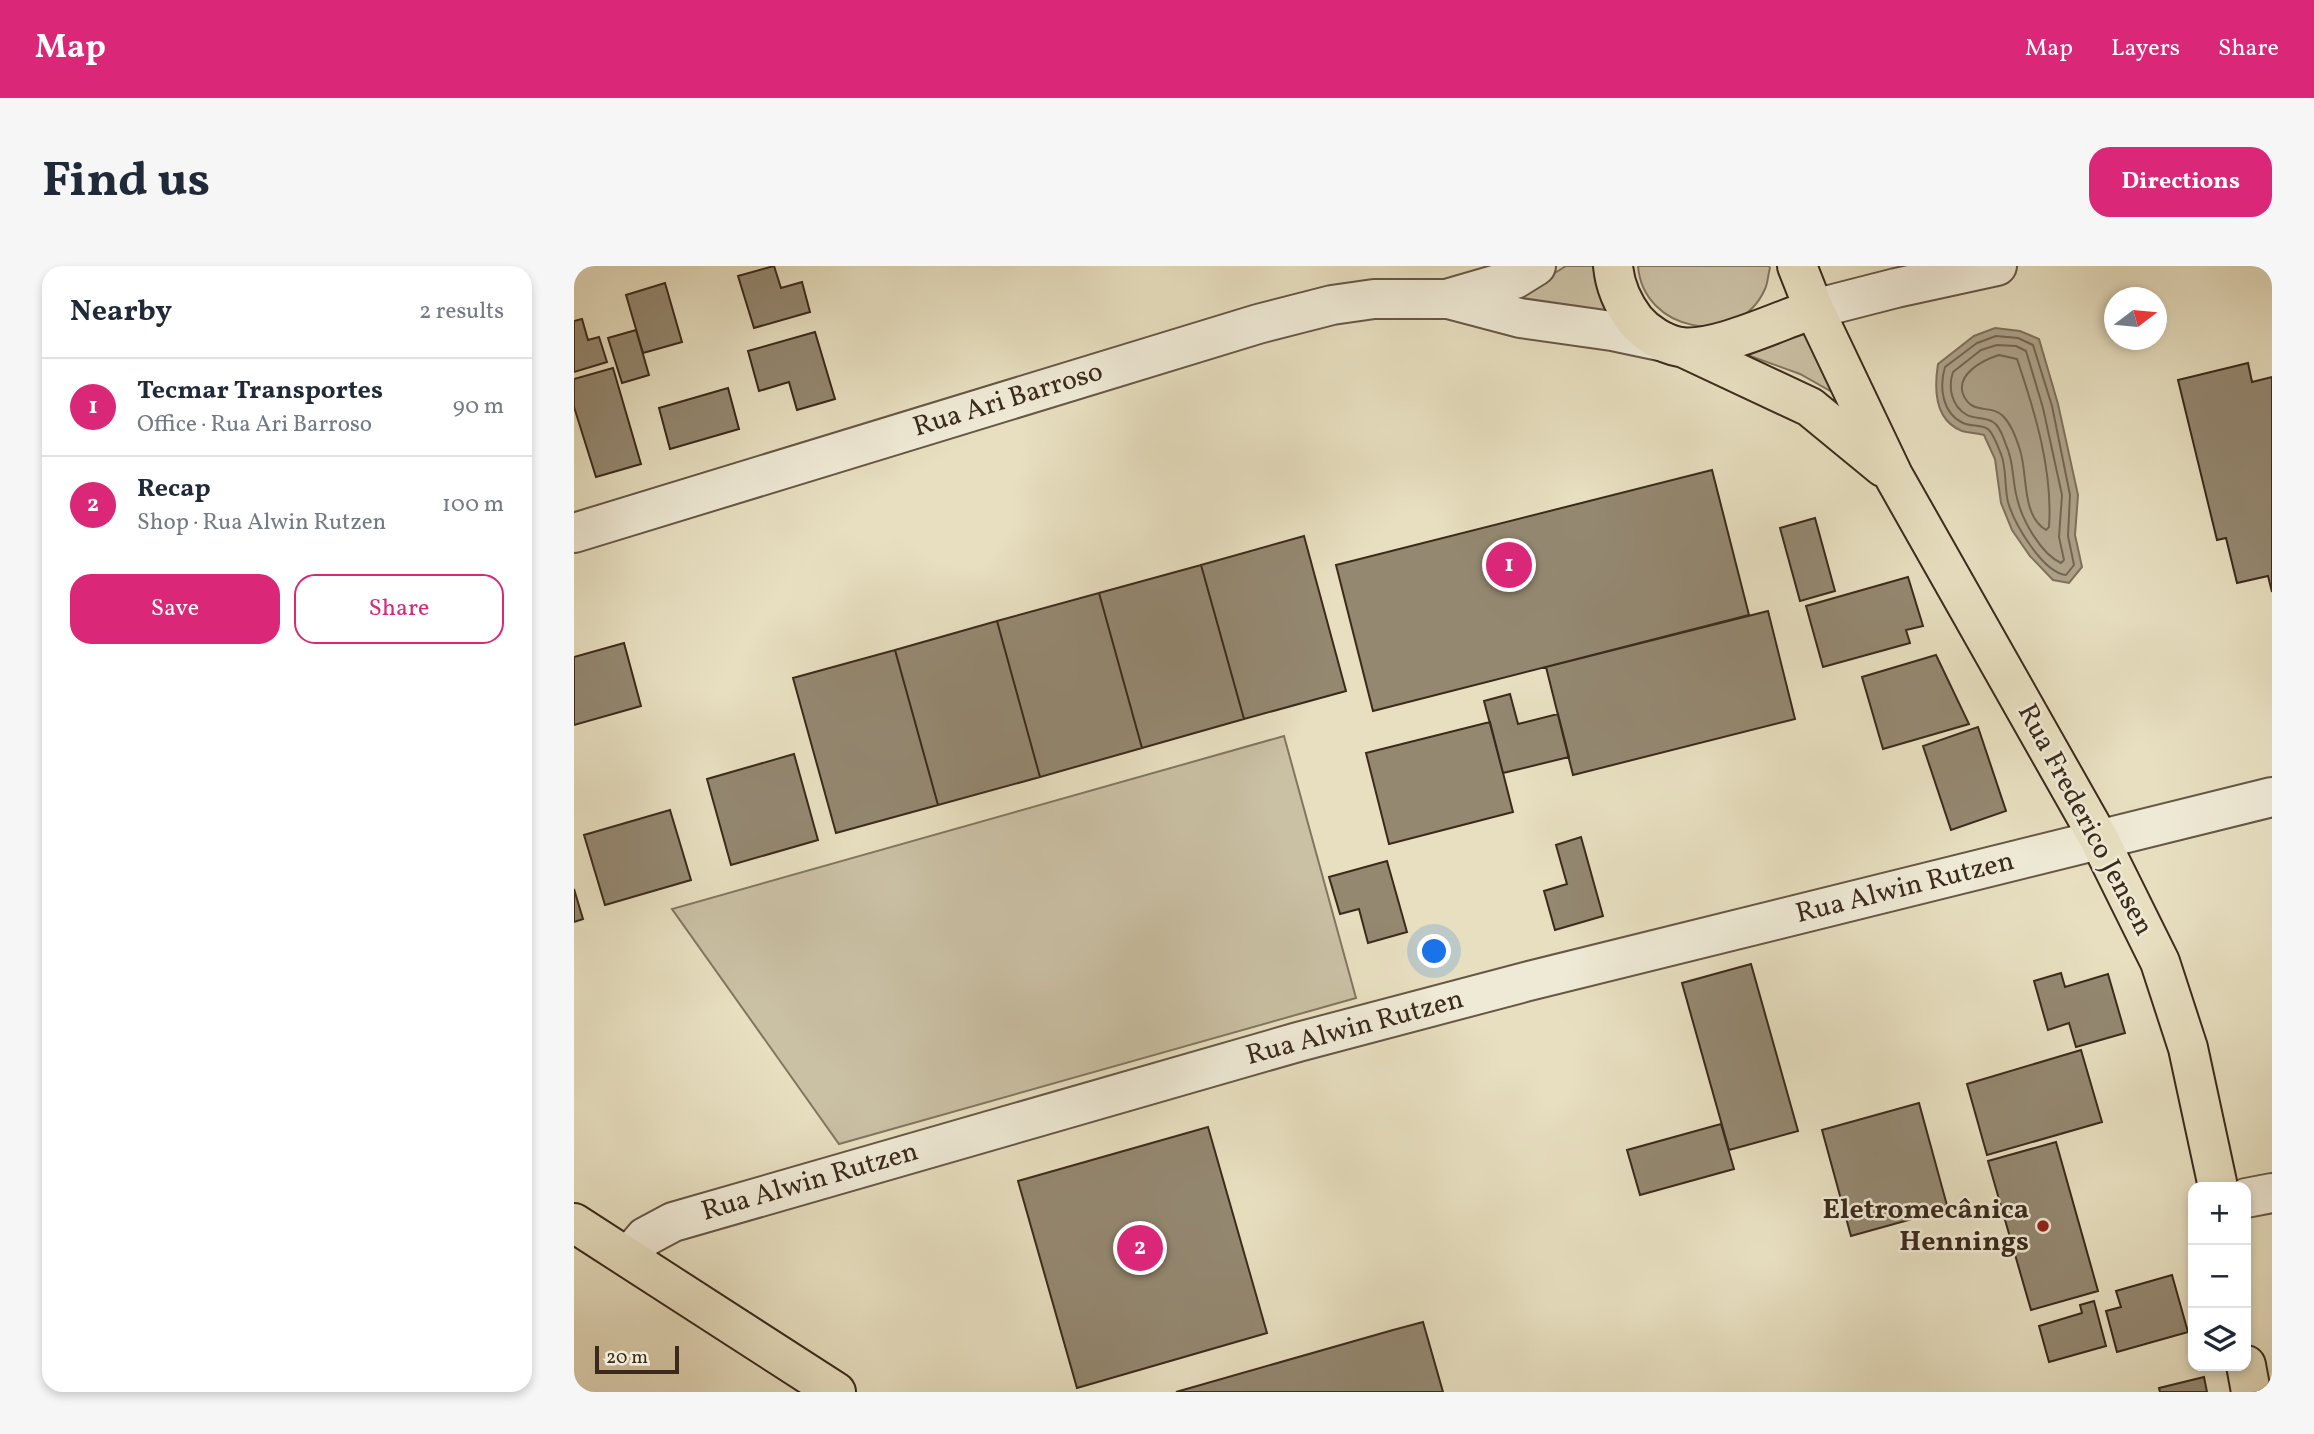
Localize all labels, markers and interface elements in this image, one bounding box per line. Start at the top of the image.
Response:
text: Map [35,26,106,72]
text: Map [2025,32,2073,66]
text: Layers [2111,32,2180,66]
text: Share [2218,32,2279,66]
button: Directions [2089,147,2272,217]
text: Find us [42,148,210,217]
north arrow [2104,287,2167,350]
text: Nearby [70,291,172,333]
text: 2 results [419,296,504,328]
street label: Rua Ari Barroso [908,353,1108,447]
text: Tecmar Transportes [137,373,383,409]
text: 1 [88,391,98,423]
text: 90 m [453,391,504,423]
text: Office · Rua Ari Barroso [137,409,372,441]
text: Recap [137,471,211,507]
text: 2 [87,489,99,521]
text: 100 m [442,489,504,521]
text: Shop · Rua Alwin Rutzen [137,507,386,539]
pin: 1 [1486,539,1532,591]
button: Save [70,574,280,644]
button: Share [294,574,504,644]
street label: Rua Frederico Jensen [2007,697,2163,943]
street label: Rua Alwin Rutzen [1792,842,2018,934]
your location [1417,934,1451,968]
street label: Rua Alwin Rutzen [1242,980,1468,1076]
street label: Rua Alwin Rutzen [697,1132,923,1232]
map controls [2188,1182,2251,1371]
button: + [2188,1182,2251,1245]
place label: Eletromecânica Hennings [1822,1191,2029,1262]
marker: Eletromecânica Hennings [2035,1218,2051,1234]
pin: 2 [1117,1222,1163,1274]
button: − [2188,1245,2251,1308]
button: layers [2188,1308,2251,1371]
scale bar [595,1343,679,1375]
text: 20 m [606,1345,648,1371]

